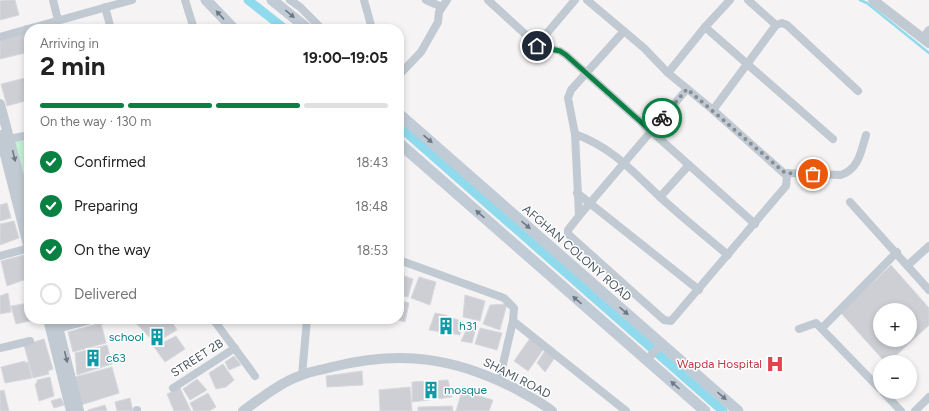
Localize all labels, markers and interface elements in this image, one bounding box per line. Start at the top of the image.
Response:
one-way arrow [215,10,225,20]
one-way arrow [285,10,296,19]
pin [520,29,554,63]
icon: home [526,35,548,57]
text: Arriving in [40,36,99,51]
text: 19:00–19:05 [303,49,388,67]
text: 2 min [40,50,106,82]
courier [642,98,682,138]
icon: bike [651,107,673,129]
text: On the way · 130 m [40,114,151,129]
one-way arrow [423,135,434,144]
one-way arrow [11,150,17,162]
icon: check [40,151,62,173]
text: Confirmed [74,153,146,171]
text: 18:43 [356,155,388,170]
pin [796,157,830,191]
icon: bag [802,163,824,185]
icon: check [40,195,62,217]
text: Preparing [74,197,138,215]
text: 18:48 [355,199,388,214]
street label: AFGHAN COLONY ROAD [520,202,634,304]
one-way arrow [475,210,484,219]
one-way arrow [521,220,531,230]
icon: check [40,239,62,261]
text: On the way [74,241,151,259]
text: 18:53 [357,243,388,258]
text: Delivered [74,285,137,303]
one-way arrow [572,295,583,304]
map controls [873,303,917,399]
button: + [873,303,917,347]
one-way arrow [619,306,629,315]
building icon: h31 [436,316,456,336]
place label: h31 [459,319,477,333]
building icon: school [147,327,167,347]
place label: school [109,330,144,344]
street label: STREET 2B [168,336,226,380]
building icon: c63 [83,348,103,368]
one-way arrow [63,351,69,363]
place label: c63 [106,351,126,365]
hospital icon: Wapda Hospital [765,354,785,374]
street label: SHAMI ROAD [481,355,553,401]
button: − [873,355,917,399]
place label: Wapda Hospital [677,357,762,371]
building icon: mosque [421,380,441,400]
one-way arrow [670,381,681,390]
place label: mosque [444,383,487,397]
one-way arrow [716,392,727,401]

